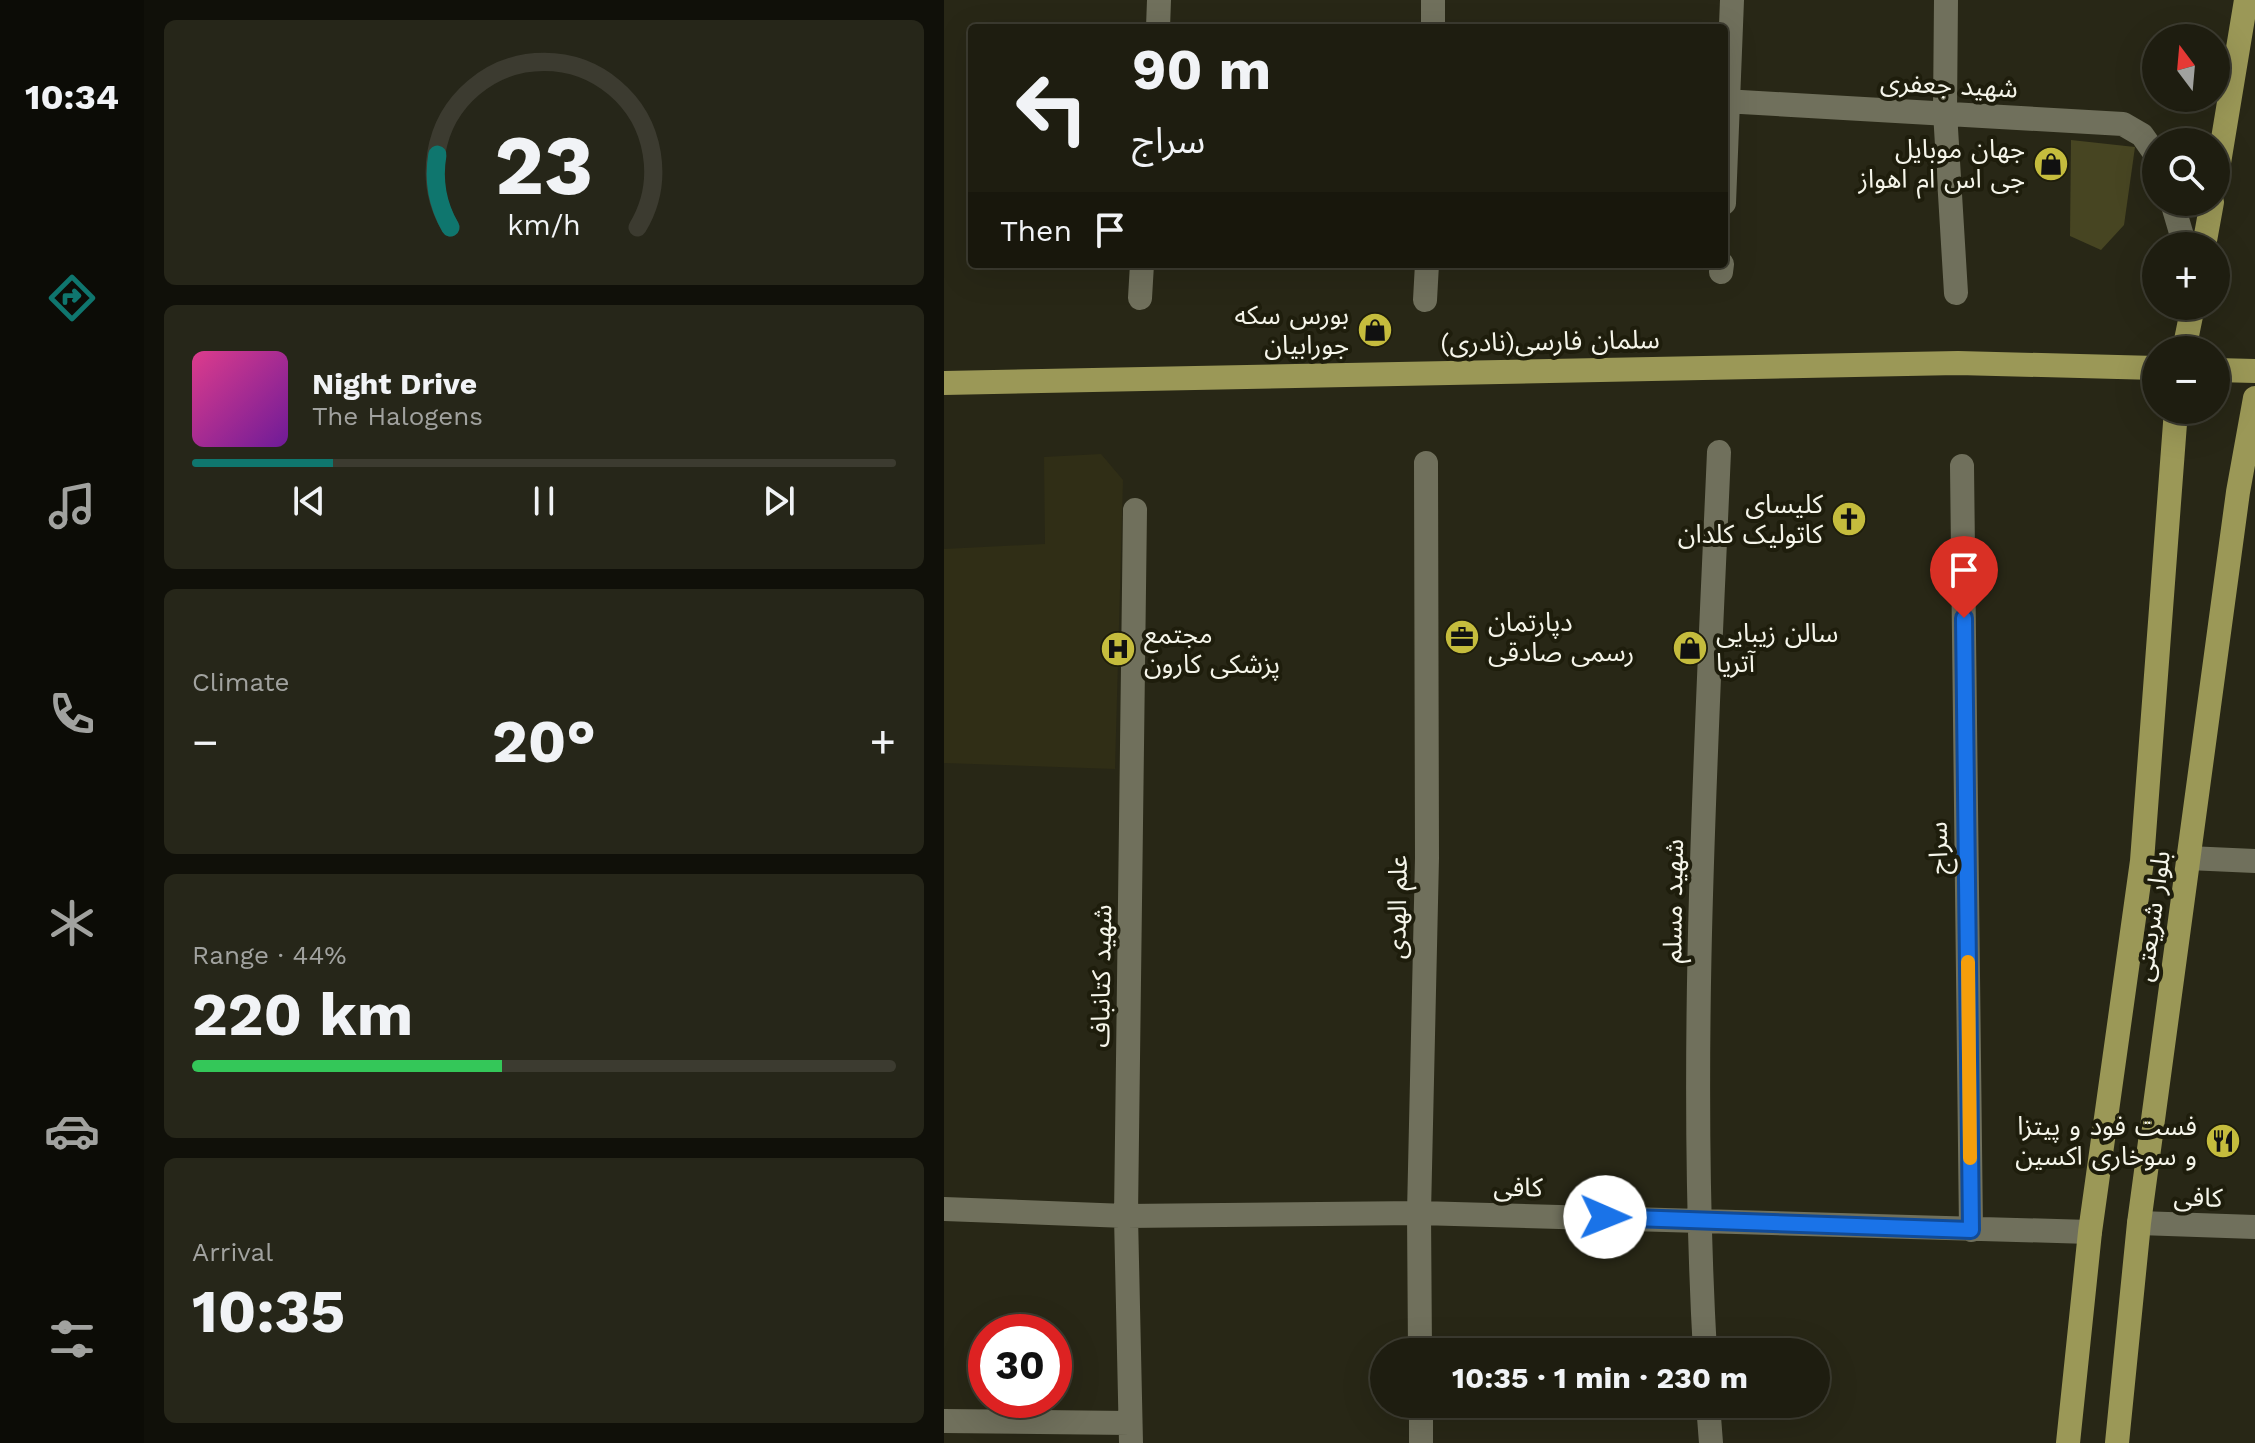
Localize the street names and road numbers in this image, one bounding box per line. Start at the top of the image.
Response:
street label: شهید جعفری [1879,66,2019,104]
street label: سلمان فارسی(نادری) [1440,324,1660,358]
street label: سراج [1923,821,1957,875]
street label: شهید مسلم [1657,839,1694,963]
street label: بلوار شریعتی [2128,849,2176,983]
street label: علم الهدی [1381,855,1418,959]
street label: شهید کتانباف [1085,904,1117,1048]
street label: کافی [1493,1172,1543,1202]
street label: کافی [2173,1181,2223,1213]

